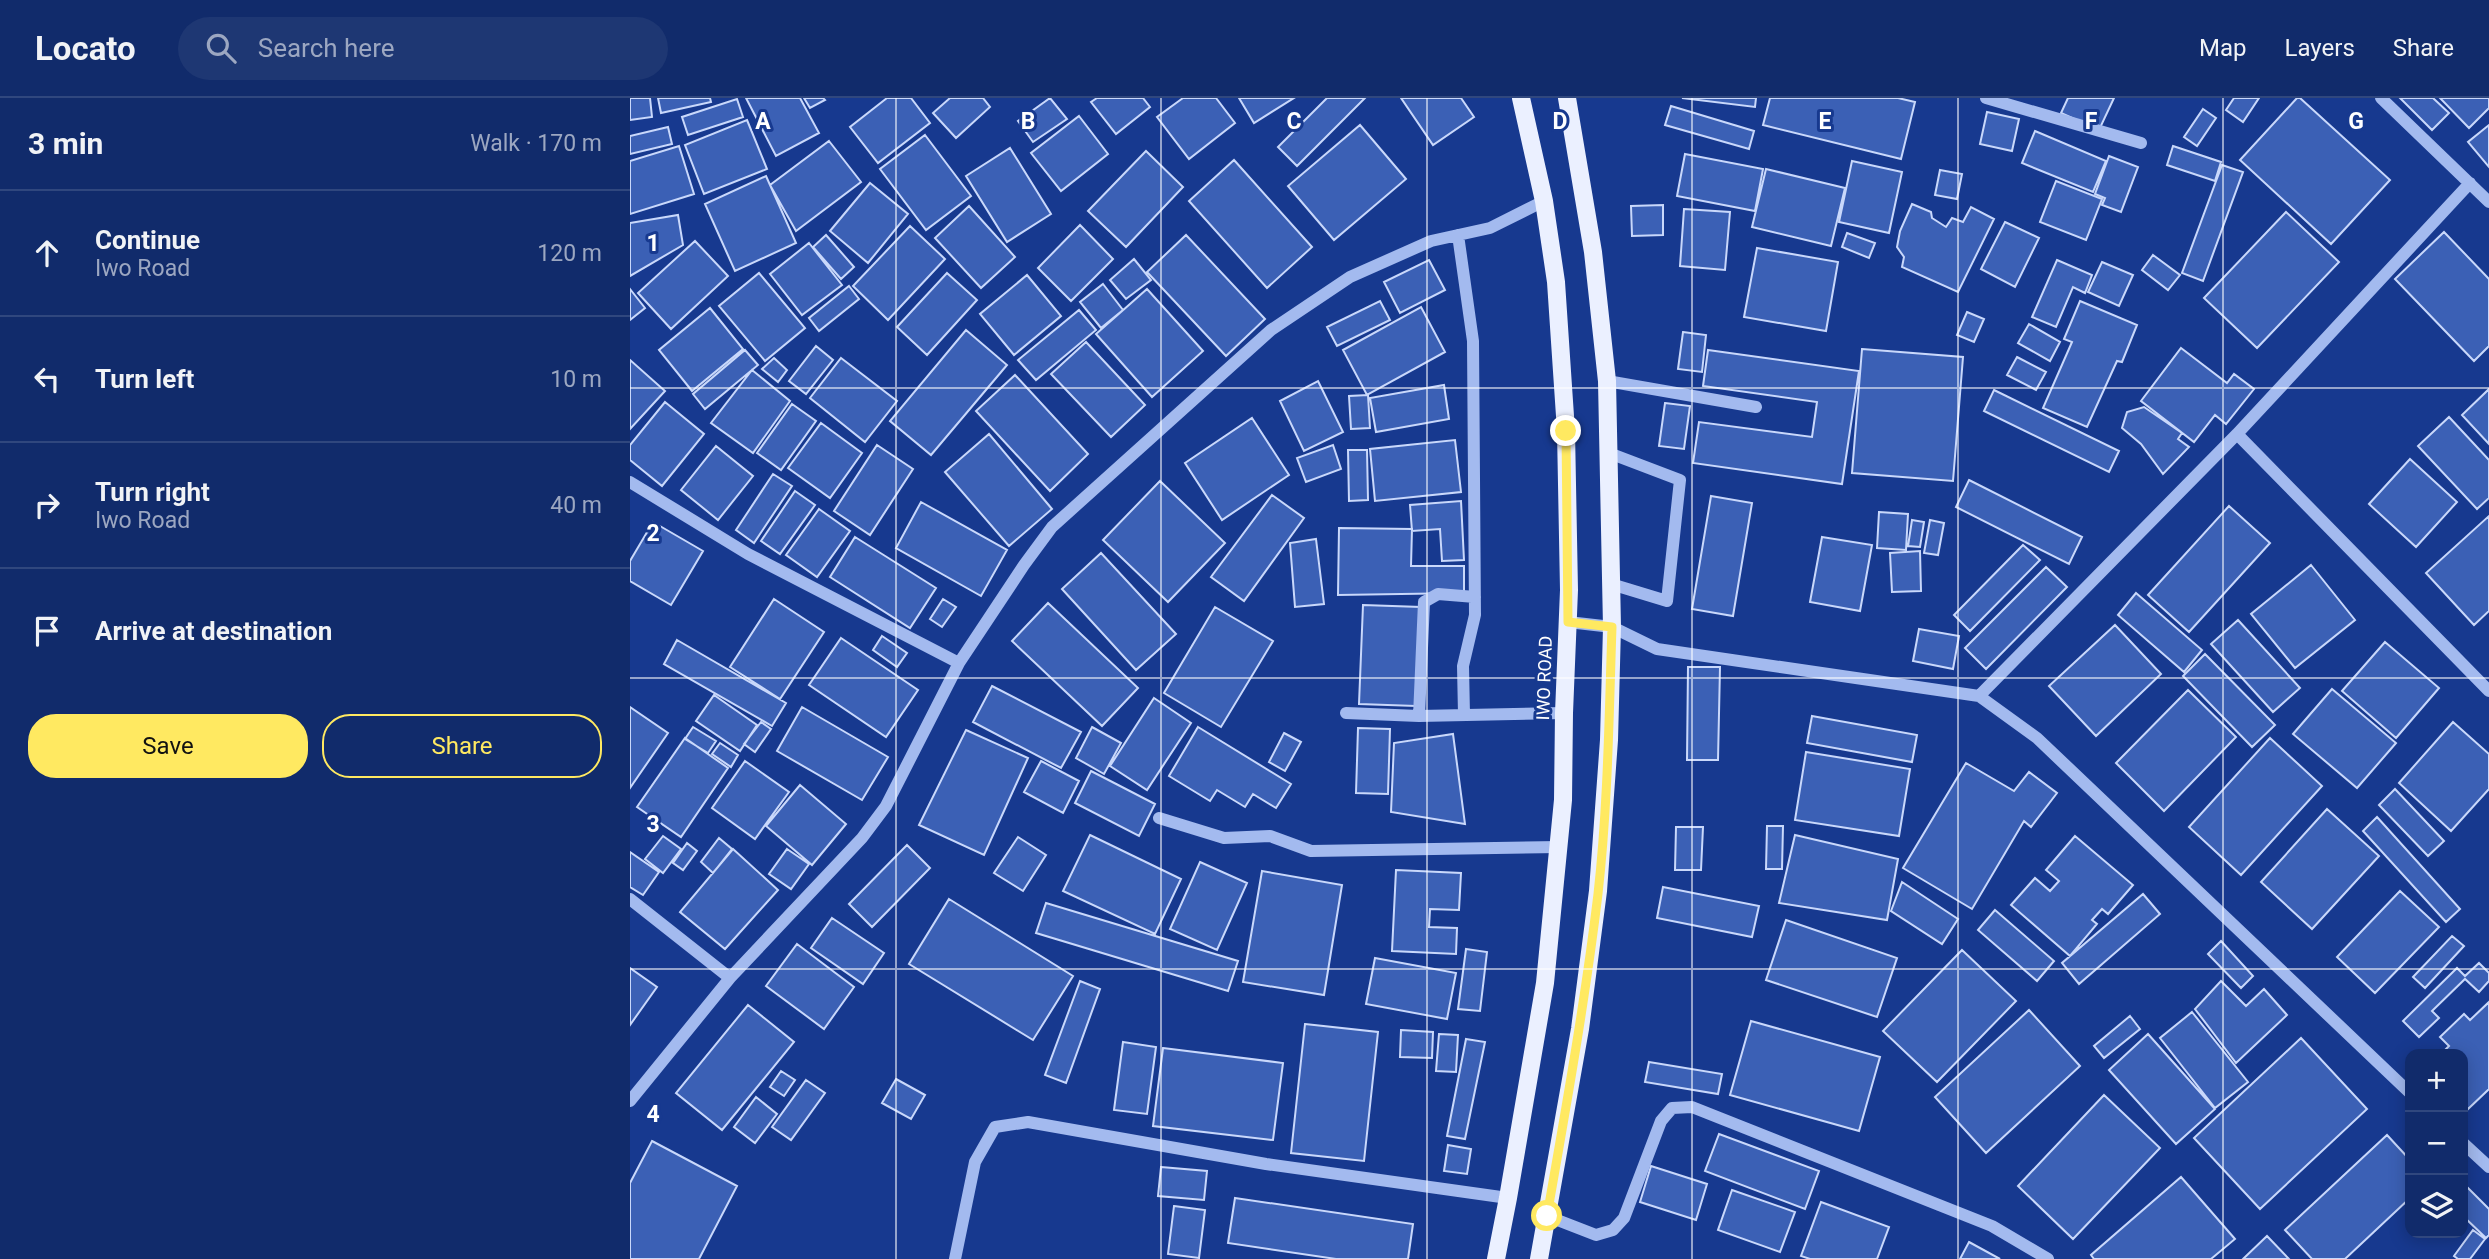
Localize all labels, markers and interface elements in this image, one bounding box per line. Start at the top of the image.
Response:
search box [178,17,668,80]
text: Locato [35,29,136,68]
icon: search [202,29,240,67]
text: Search here [258,33,394,63]
text: Map [2199,34,2247,62]
text: Layers [2285,34,2355,62]
text: Share [2393,34,2454,62]
text: A [755,108,771,135]
text: B [1021,108,1035,135]
text: C [1286,108,1302,135]
text: D [1553,108,1567,135]
text: E [1819,108,1832,135]
text: F [2085,108,2098,135]
text: G [2348,108,2364,135]
text: 3 min [28,126,103,161]
text: Walk · 170 m [470,130,602,157]
text: Continue [95,225,200,255]
text: 1 [646,230,660,257]
icon: ahead [28,234,66,272]
text: 120 m [537,240,602,267]
text: Iwo Road [95,255,190,282]
icon: left [28,360,66,398]
text: Turn left [95,364,194,394]
text: 10 m [550,366,602,393]
route end [1550,415,1581,446]
text: Turn right [95,477,210,507]
icon: right [28,486,66,524]
text: 40 m [550,492,602,519]
text: Iwo Road [95,507,190,534]
text: 2 [646,520,660,547]
icon: arrive [28,612,66,650]
text: Arrive at destination [95,616,332,646]
street label: IWO ROAD [1532,635,1556,721]
button: Save [28,714,308,778]
button: Share [322,714,602,778]
text: 3 [646,811,660,838]
map controls [2405,1049,2468,1238]
button: + [2405,1049,2468,1112]
text: 4 [646,1101,660,1128]
button: − [2405,1112,2468,1175]
button: layers [2405,1175,2468,1238]
route start [1531,1200,1562,1231]

